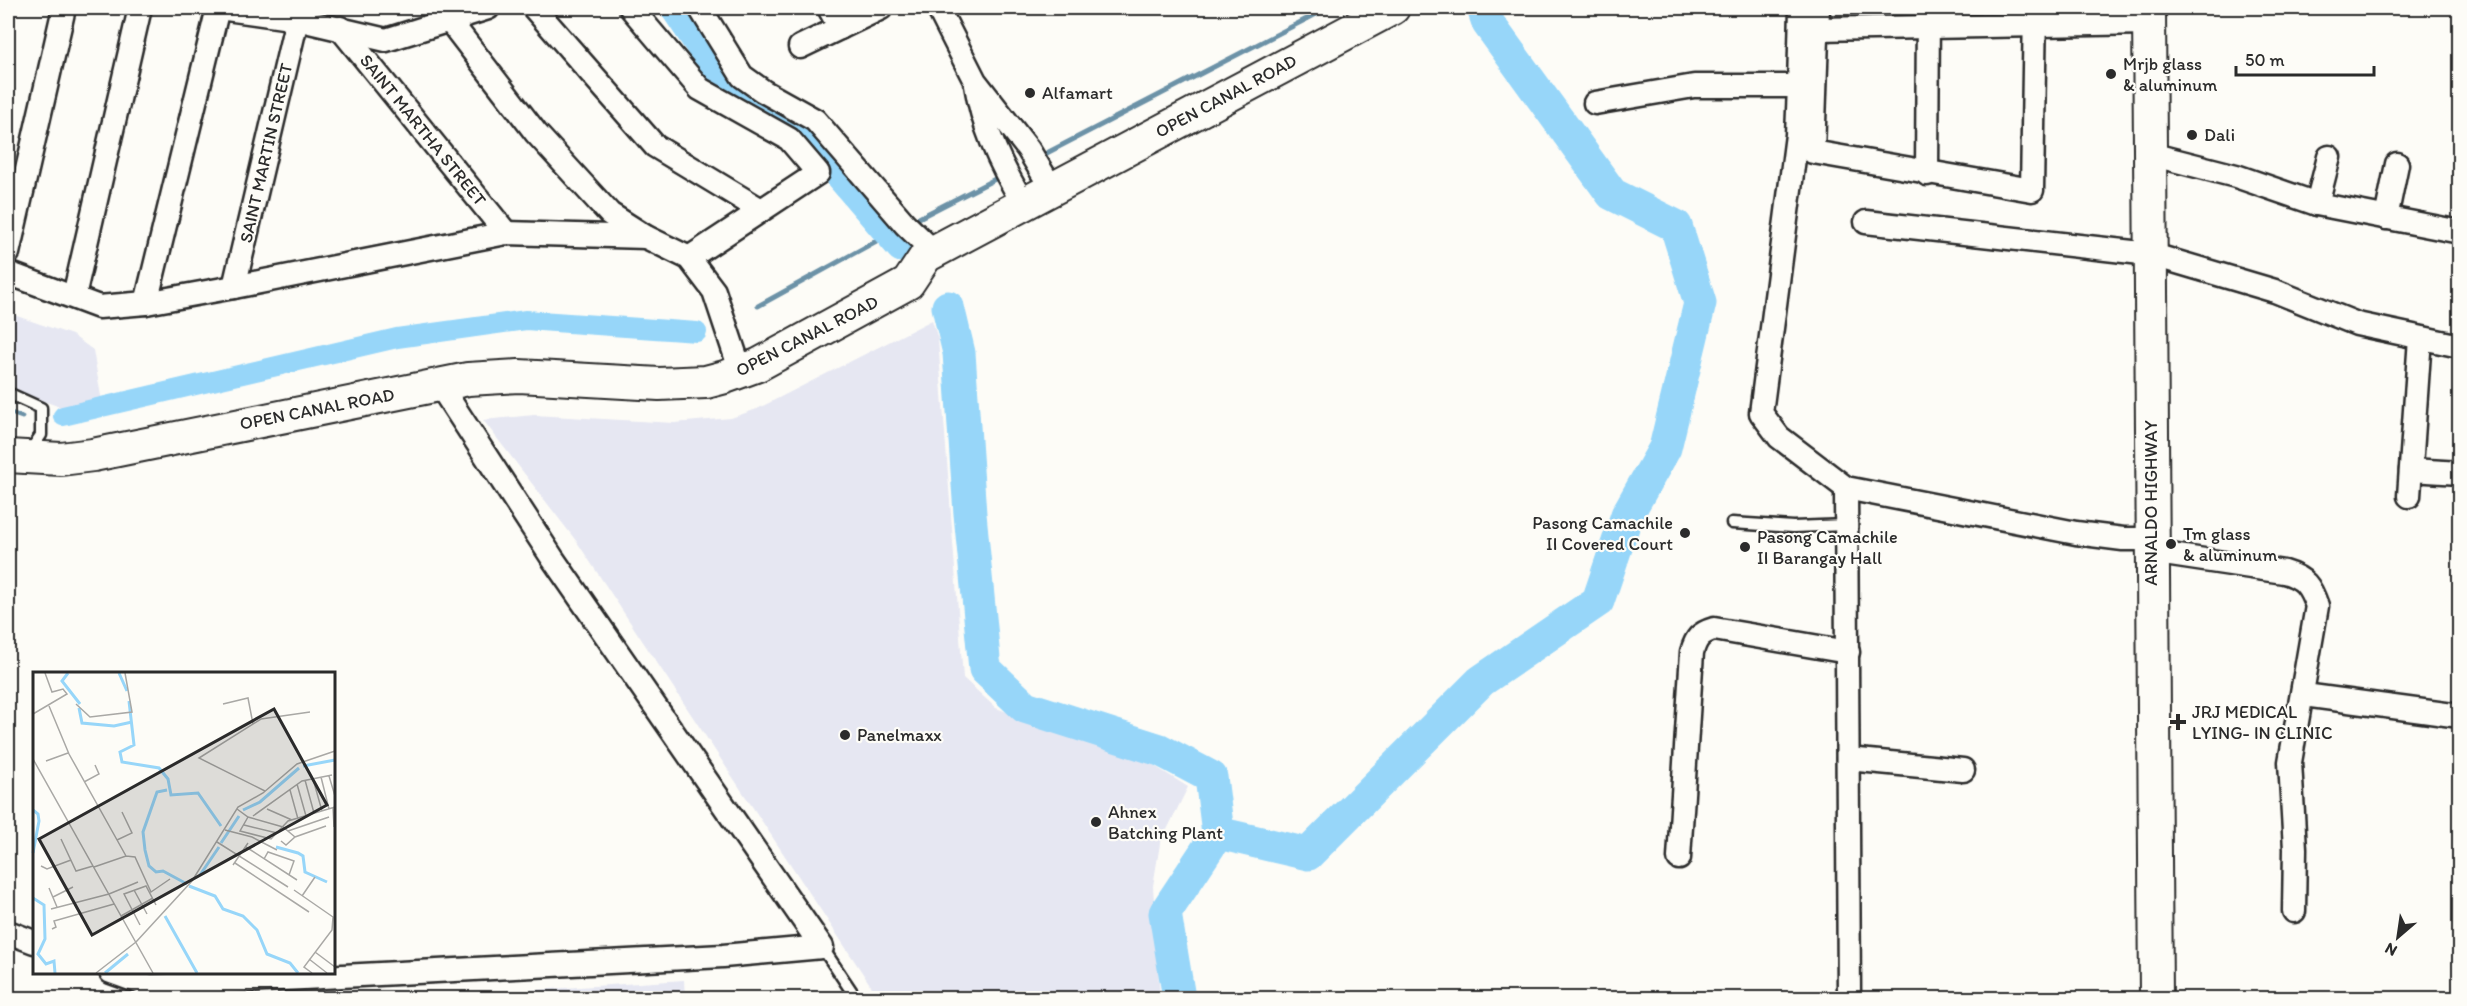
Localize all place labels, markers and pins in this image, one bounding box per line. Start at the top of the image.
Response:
place label: Mrjb glass & aluminum [2123,53,2217,96]
marker: Mrjb glass & aluminum [2104,67,2118,81]
place label: Alfamart [1042,82,1113,104]
marker: Alfamart [1023,86,1037,100]
place label: Dali [2204,124,2235,146]
marker: Dali [2185,128,2199,142]
place label: Pasong Camachile II Covered Court [1532,512,1673,555]
place label: Tm glass & aluminum [2183,523,2277,566]
marker: Pasong Camachile II Covered Court [1678,526,1692,540]
place label: Pasong Camachile II Barangay Hall [1757,526,1898,569]
marker: Tm glass & aluminum [2164,537,2178,551]
marker: Pasong Camachile II Barangay Hall [1738,540,1752,554]
place label: JRJ MEDICAL LYING- IN CLINIC [2192,701,2333,744]
marker: JRJ MEDICAL LYING- IN CLINIC [2169,713,2187,731]
place label: Panelmaxx [857,724,942,746]
marker: Panelmaxx [838,728,852,742]
place label: Ahnex Batching Plant [1108,801,1223,844]
marker: Ahnex Batching Plant [1089,815,1103,829]

